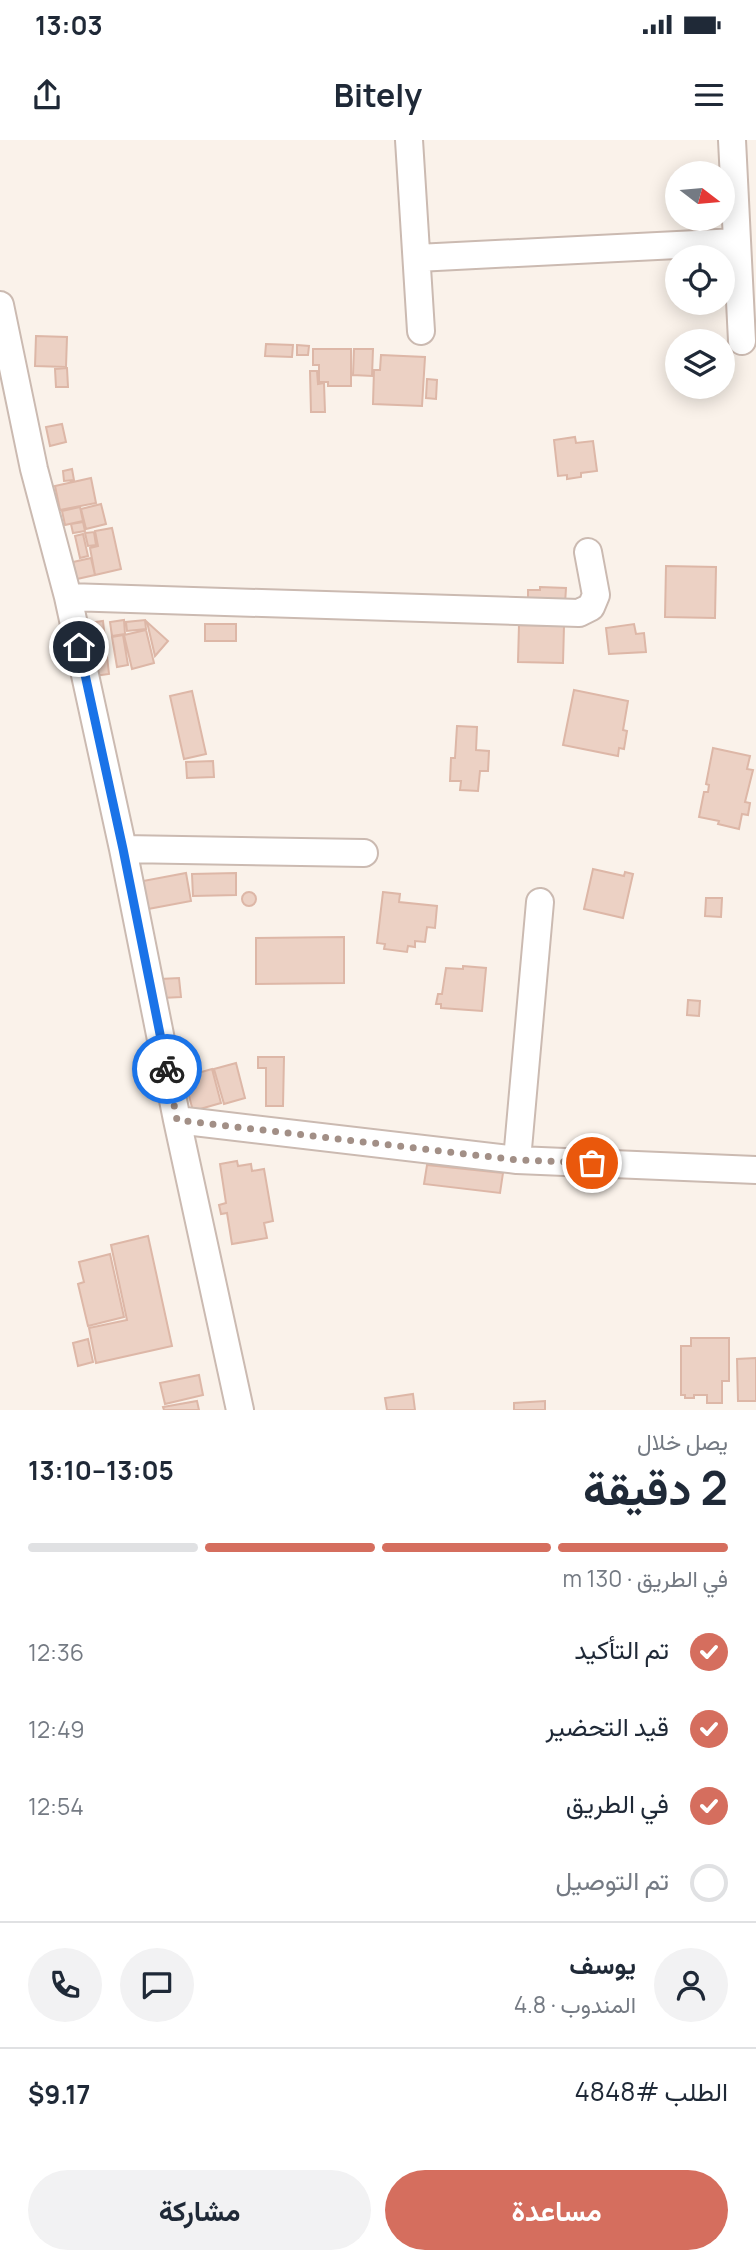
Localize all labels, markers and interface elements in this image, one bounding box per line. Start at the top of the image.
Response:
text: 13:03 [35,7,103,43]
text: Bitely [334,73,422,117]
icon: share [28,76,66,114]
icon: menu [690,76,728,114]
north arrow [665,161,735,231]
map controls [665,161,735,399]
button: locate [665,245,735,315]
button: layers [665,329,735,399]
pin [49,617,109,677]
icon: home [60,628,98,666]
courier [132,1034,202,1104]
icon: bike [148,1050,186,1088]
pin [562,1133,622,1193]
icon: bag [573,1144,611,1182]
text: يصل خلال [637,1425,728,1457]
text: 13:05–13:10 [28,1452,174,1488]
text: 2 دقيقة [583,1456,728,1519]
text: في الطريق · 130 m [562,1562,728,1594]
text: تم التأكيد [574,1631,669,1667]
icon: check [690,1633,728,1671]
text: 12:36 [28,1636,84,1668]
text: قيد التحضير [545,1708,669,1744]
icon: check [690,1710,728,1748]
text: 12:49 [28,1713,85,1745]
text: في الطريق [566,1785,669,1821]
icon: check [690,1787,728,1825]
text: 12:54 [28,1790,84,1822]
text: تم التوصيل [555,1862,669,1898]
text: يوسف [569,1946,636,1982]
button: phone [28,1948,102,2022]
button: chat [120,1948,194,2022]
button: person [654,1948,728,2022]
text: المندوب · 4.8 [514,1988,636,2020]
text: الطلب #4848 [575,2073,728,2109]
text: $9.17 [28,2076,90,2112]
button: مشاركة [28,2170,371,2250]
button: مساعدة [385,2170,728,2250]

